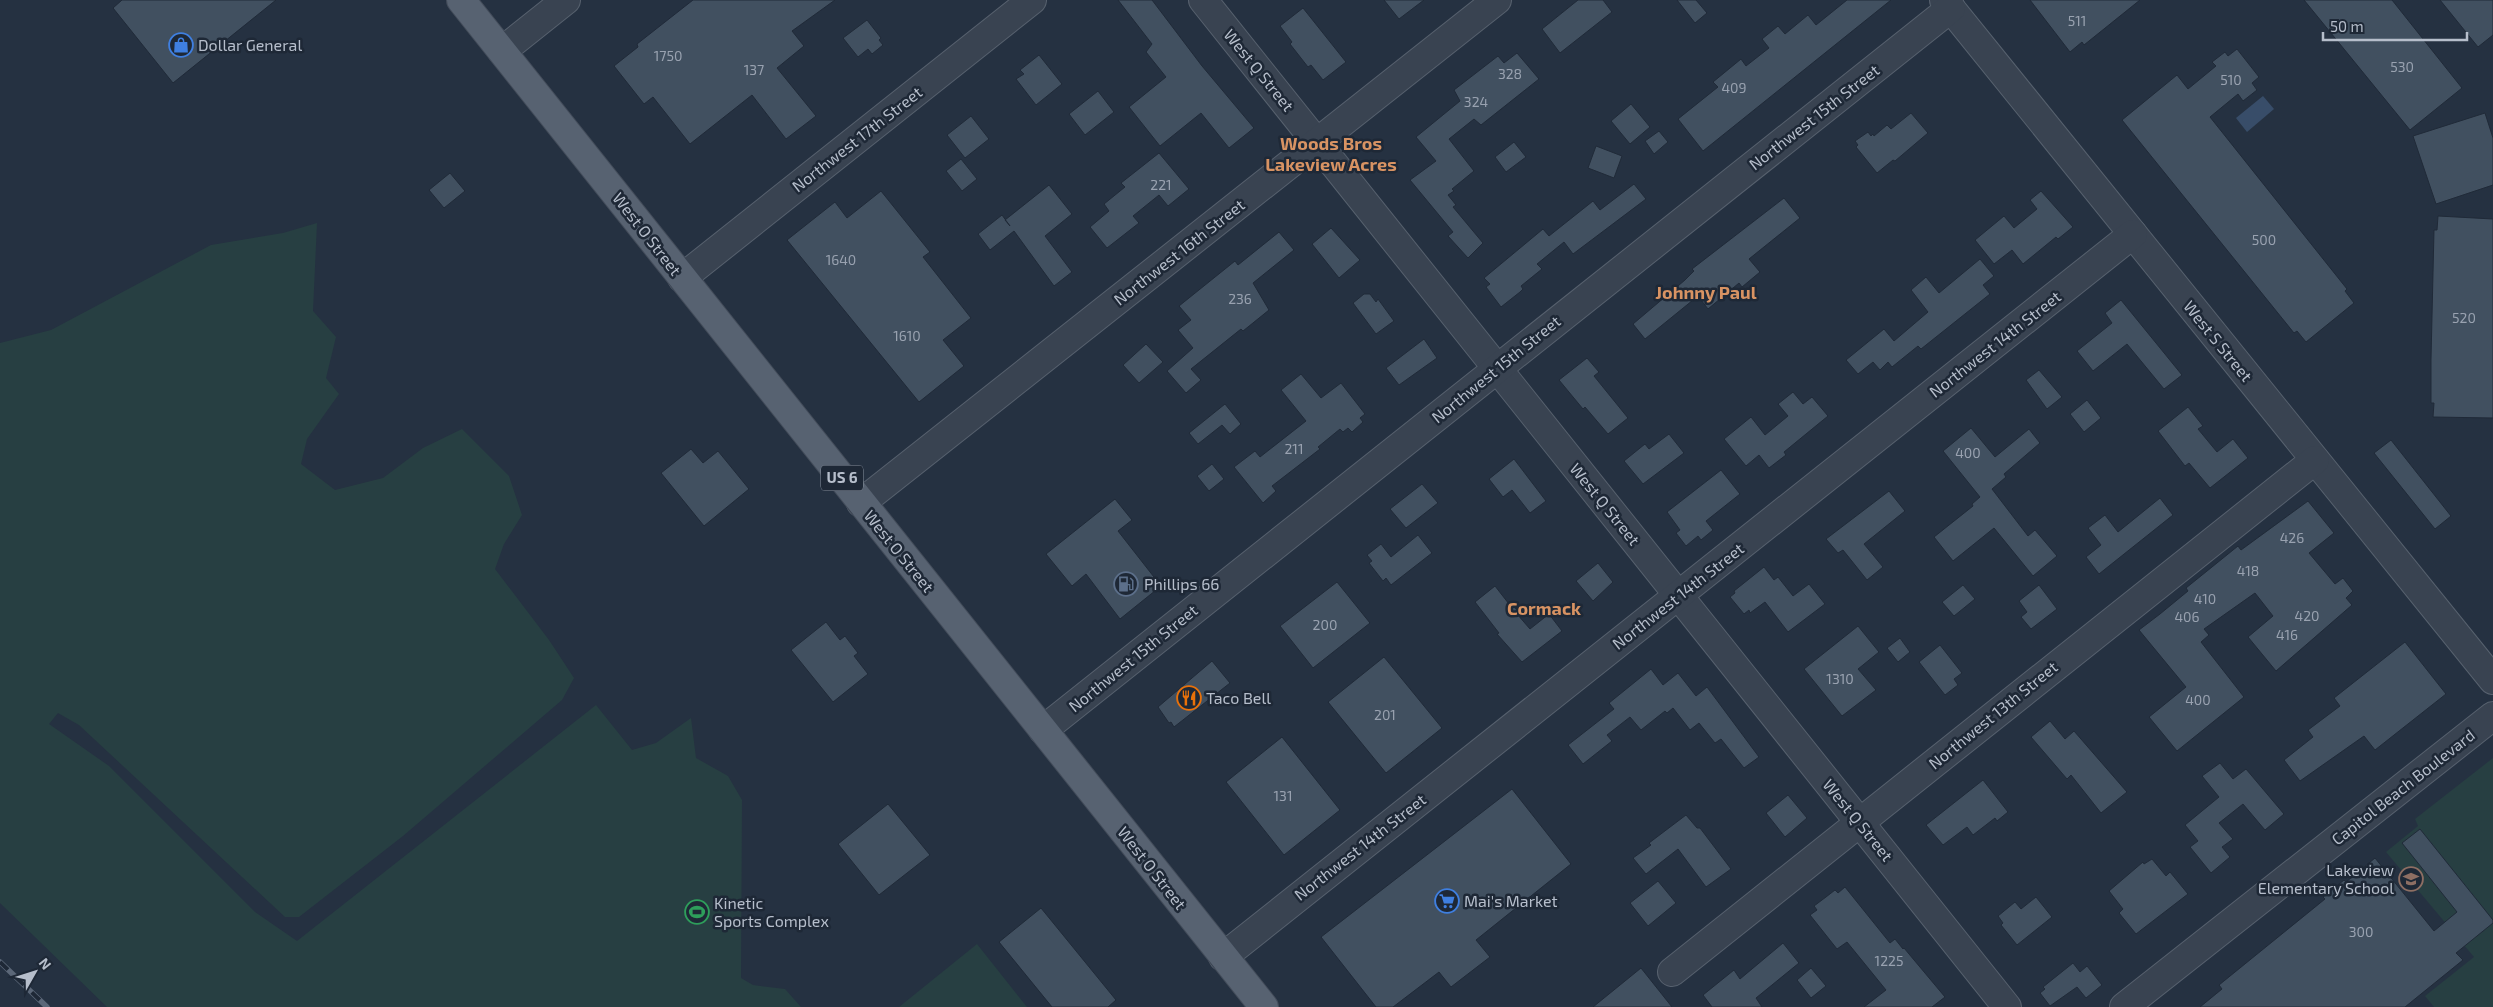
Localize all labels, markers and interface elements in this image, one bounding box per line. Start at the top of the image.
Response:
scale bar [2323,10,2467,42]
house number: 511 [2068,12,2086,29]
text: 50 m [2330,17,2364,35]
street label: West Q Street [1220,25,1298,115]
shop icon: Dollar General [168,32,194,58]
place label: Dollar General [198,35,302,54]
house number: 1750 [654,47,682,64]
house number: 530 [2390,58,2414,75]
street label: Northwest 15th Street [1745,60,1883,173]
house number: 137 [744,61,764,78]
house number: 328 [1498,65,1522,82]
house number: 510 [2220,71,2242,88]
house number: 409 [1721,79,1747,96]
street label: Northwest 17th Street [788,82,925,195]
house number: 324 [1464,93,1488,110]
district label: Woods Bros Lakeview Acres [1265,132,1397,175]
house number: 221 [1150,176,1172,193]
street label: West O Street [609,188,686,279]
street label: Northwest 16th Street [1110,195,1248,309]
house number: 500 [2252,231,2276,248]
house number: 1640 [826,251,856,268]
district label: Johnny Paul [1655,281,1757,303]
street label: Northwest 14th Street [1925,286,2064,401]
house number: 236 [1228,290,1252,307]
street label: West S Street [2180,297,2257,385]
house number: 520 [2452,309,2476,326]
street label: Northwest 15th Street [1428,311,1564,426]
house number: 1610 [893,327,921,344]
house number: 211 [1284,440,1304,457]
house number: 400 [1955,444,1981,461]
street label: West Q Street [1566,459,1644,549]
road number: US 6 [821,466,863,490]
street label: West O Street [861,506,938,596]
house number: 426 [2280,529,2304,546]
street label: Northwest 14th Street [1608,538,1747,653]
house number: 418 [2237,562,2259,579]
fuel station icon: Phillips 66 [1113,571,1139,597]
place label: Phillips 66 [1144,574,1219,593]
house number: 410 [2194,590,2216,607]
district label: Cormack [1507,597,1581,619]
street label: Northwest 15th Street [1065,600,1201,715]
house number: 420 [2295,607,2319,624]
house number: 406 [2174,608,2200,625]
house number: 200 [1313,616,1337,633]
house number: 416 [2276,626,2298,643]
street label: Northwest 13th Street [1924,657,2061,772]
house number: 1310 [1826,670,1854,687]
restaurant icon: Taco Bell [1176,685,1202,711]
place label: Taco Bell [1206,688,1271,707]
house number: 400 [2185,691,2211,708]
house number: 201 [1374,706,1396,723]
street label: Capitol Beach Boulevard [2327,725,2478,848]
street label: West Q Street [1819,775,1897,865]
house number: 131 [1274,787,1292,804]
street label: Northwest 14th Street [1290,789,1429,904]
street label: West O Street [1114,822,1191,913]
place label: Lakeview Elementary School [2258,860,2394,897]
school or university icon: Lakeview Elementary School [2398,866,2424,892]
supermarket icon: Mai's Market [1434,888,1460,914]
place label: Mai's Market [1464,891,1558,910]
place label: Kinetic Sports Complex [714,893,829,930]
sports icon: Kinetic Sports Complex [684,899,710,925]
house number: 300 [2349,923,2373,940]
north arrow [10,947,60,997]
house number: 1225 [1875,952,1903,969]
text: N [36,954,55,973]

